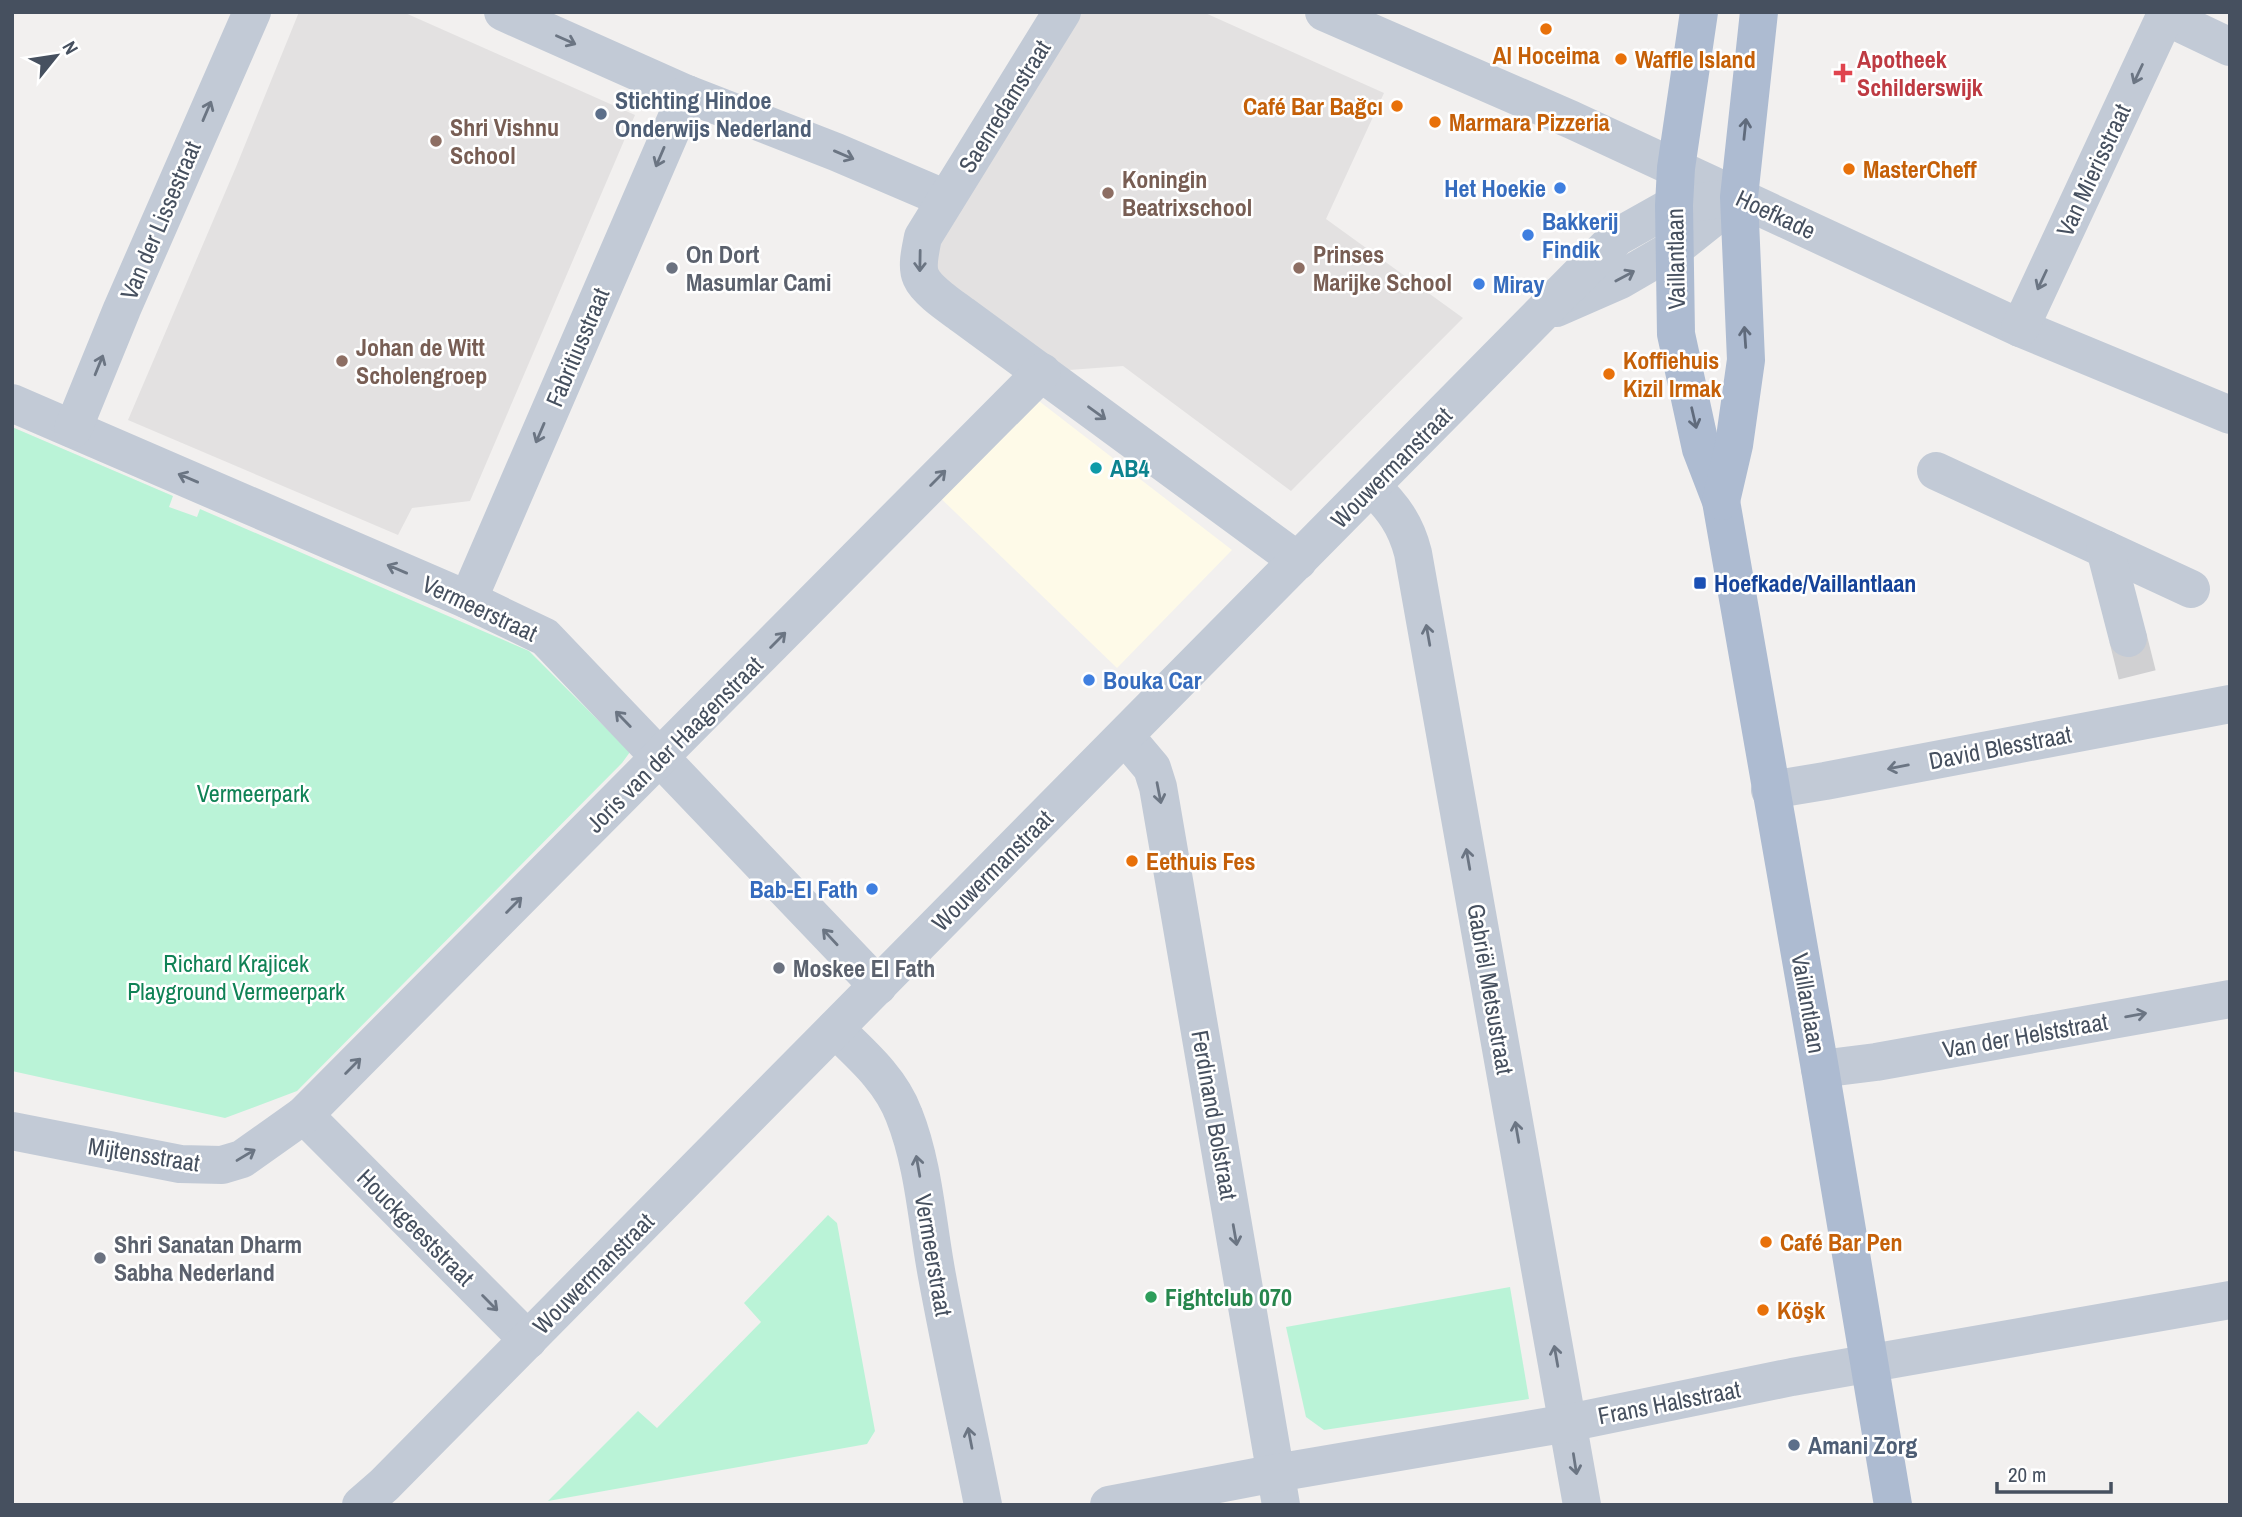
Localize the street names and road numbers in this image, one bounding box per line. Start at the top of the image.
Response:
street label: Saenredamstraat [950,33,1058,178]
street label: Van Mierisstraat [2048,98,2138,242]
street label: Van der Lissestraat [112,135,208,304]
street label: Hoefkade [1731,182,1821,246]
street label: Vaillantlaan [1658,208,1692,310]
street label: Fabritiusstraat [538,282,617,411]
street label: Wouwermanstraat [1323,399,1459,535]
street label: Vermeerstraat [417,567,543,649]
street label: Joris van der Haagenstraat [579,648,770,839]
street label: David Blesstraat [1926,717,2074,776]
street label: Wouwermanstraat [924,802,1060,938]
street label: Gabriël Metsustraat [1460,901,1522,1077]
street label: Vaillantlaan [1784,950,1834,1056]
street label: Van der Helststraat [1940,1005,2111,1065]
street label: Ferdinand Bolstraat [1184,1028,1246,1203]
street label: Mijtensstraat [86,1129,203,1179]
street label: Houckgeeststraat [351,1162,482,1293]
street label: Vermeerstraat [908,1191,961,1319]
street label: Wouwermanstraat [525,1205,661,1341]
street label: Frans Halsstraat [1595,1372,1743,1431]

